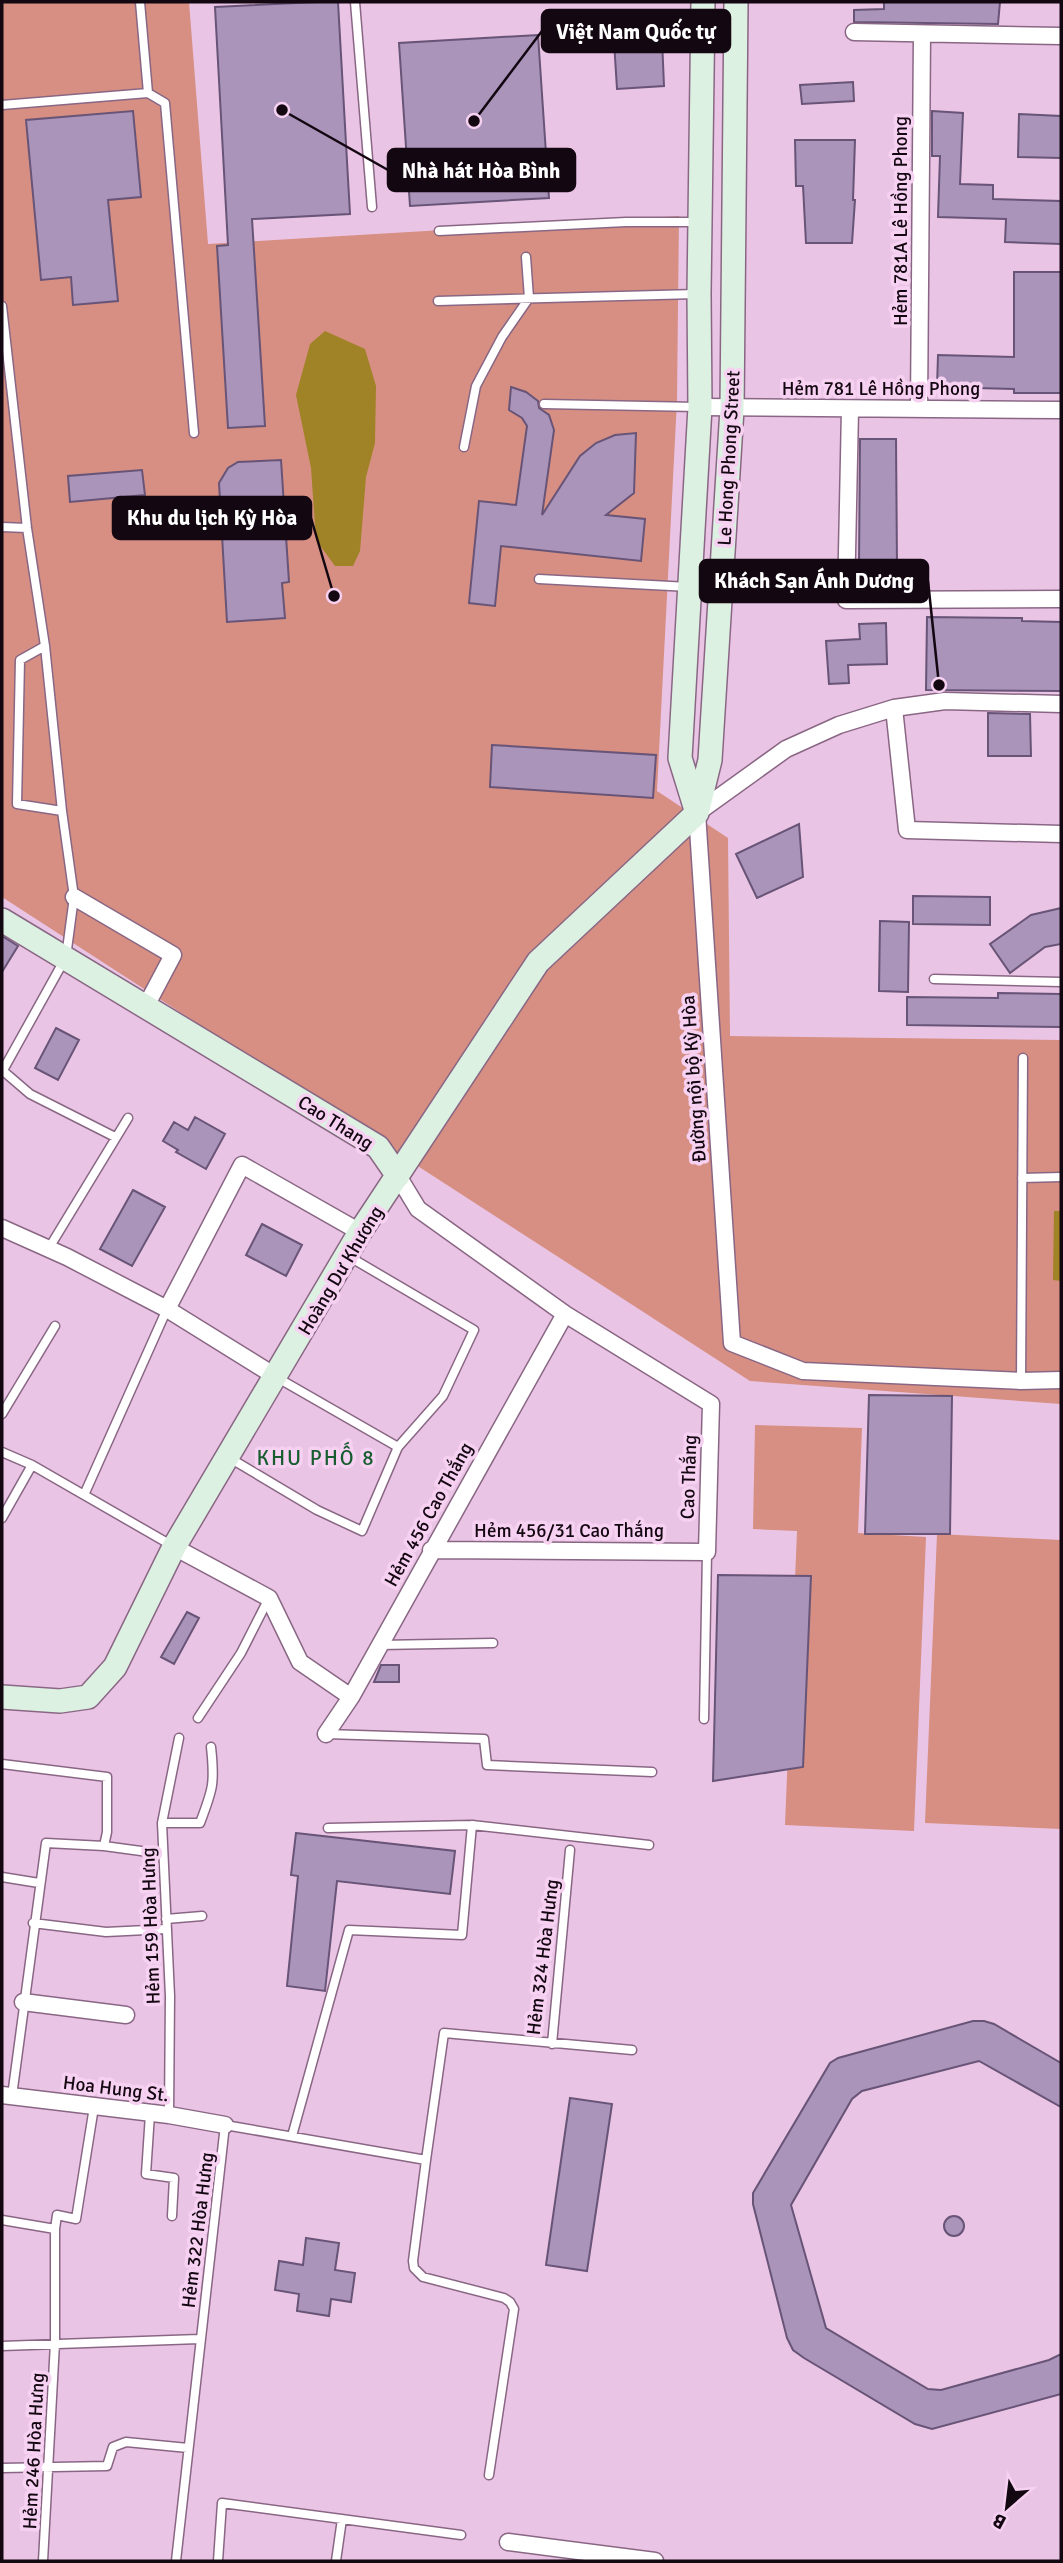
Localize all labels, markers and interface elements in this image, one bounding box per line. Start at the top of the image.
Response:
callout: Việt Nam Quốc tự [542,10,730,52]
text: Việt Nam Quốc tự [556,18,717,45]
street label: Hẻm 781A Lê Hồng Phong [889,116,913,326]
callout: Nhà hát Hòa Bình [388,149,575,191]
text: Nhà hát Hòa Bình [402,158,560,184]
street label: Le Hong Phong Street [712,369,746,546]
street label: Hẻm 781 Lê Hồng Phong [782,377,980,401]
callout: Khu du lịch Kỳ Hòa [113,497,311,539]
text: Khu du lịch Kỳ Hòa [127,505,297,531]
callout: Khách Sạn Ánh Dương [700,560,928,602]
text: Khách Sạn Ánh Dương [714,567,914,594]
street label: Đường nội bộ Kỳ Hòa [676,994,712,1163]
street label: Cao Thang [293,1090,378,1155]
street label: Hoàng Dư Khương [293,1202,389,1339]
street label: Cao Thắng [676,1434,702,1520]
street label: Hẻm 456 Cao Thắng [379,1438,478,1591]
district label: KHU PHỐ 8 [256,1441,376,1471]
street label: Hẻm 456/31 Cao Thắng [474,1519,664,1543]
street label: Hẻm 159 Hòa Hưng [136,1847,166,2005]
street label: Hẻm 324 Hòa Hưng [522,1878,564,2037]
street label: Hoa Hung St. [62,2071,170,2107]
street label: Hẻm 322 Hòa Hưng [177,2151,219,2310]
street label: Hẻm 246 Hòa Hưng [18,2372,50,2530]
north arrow [972,2472,1042,2542]
text: B [988,2508,1010,2534]

